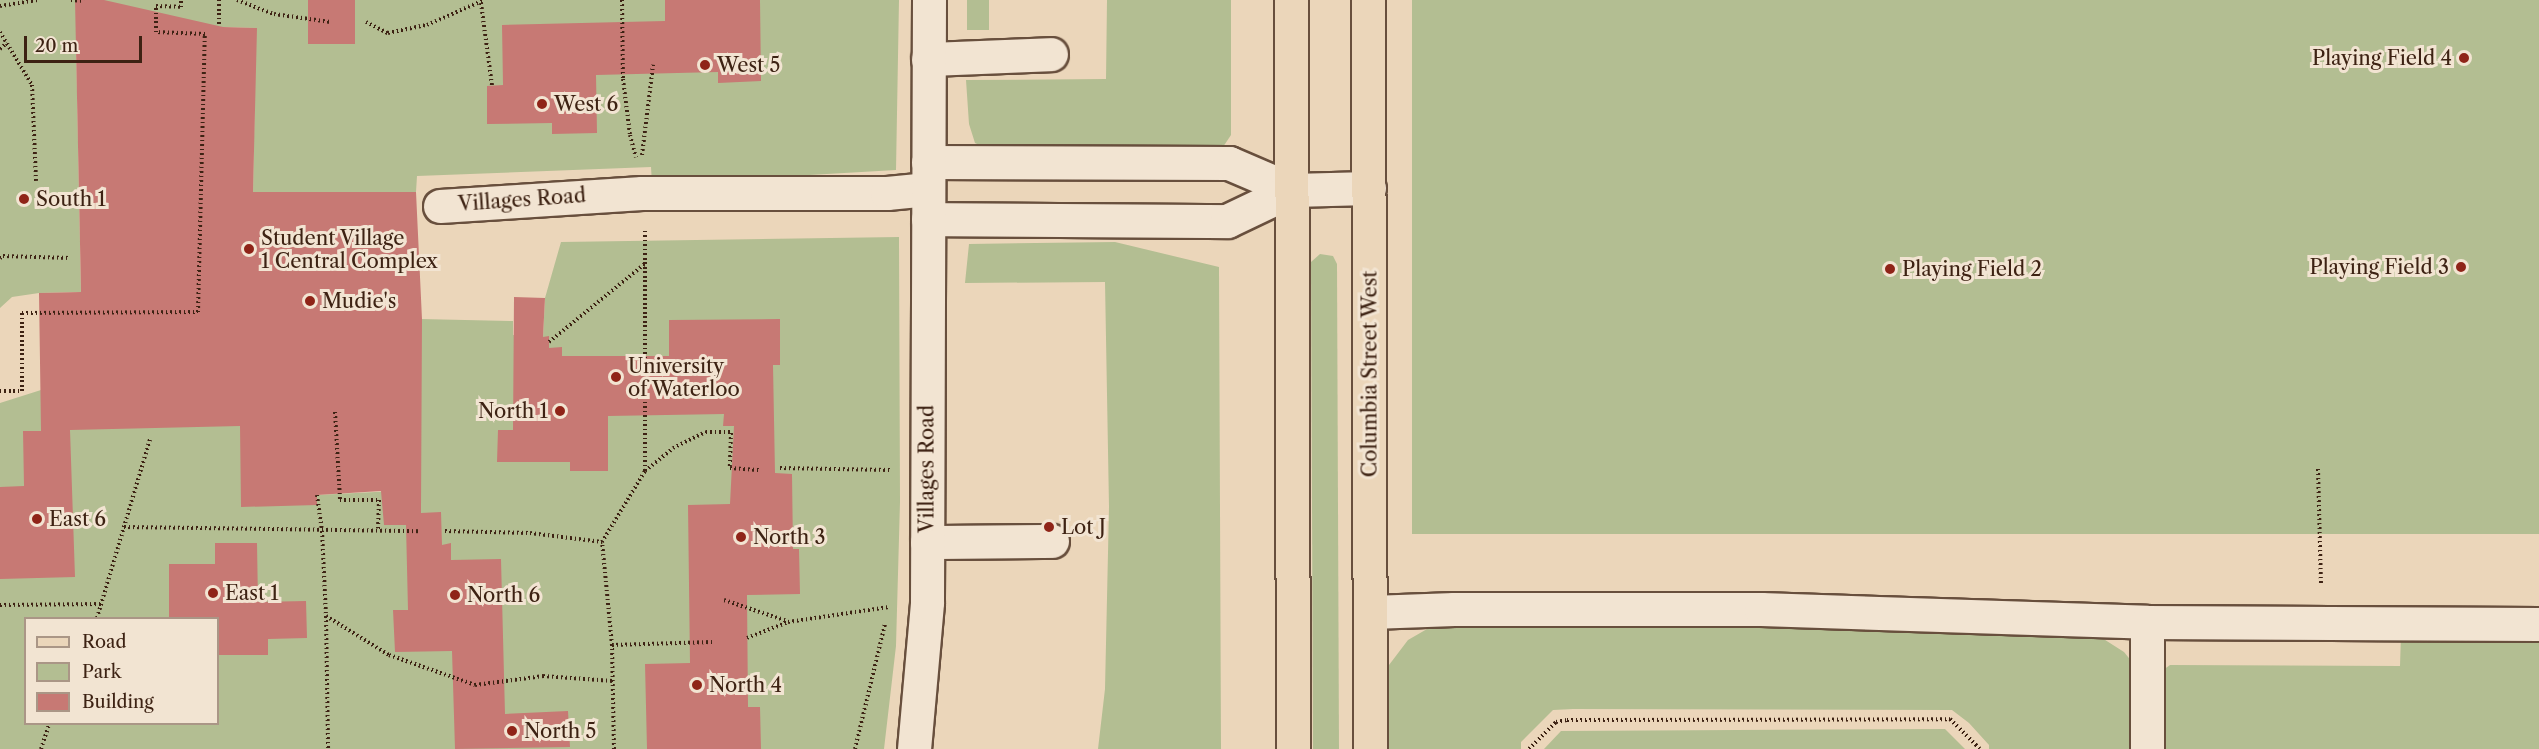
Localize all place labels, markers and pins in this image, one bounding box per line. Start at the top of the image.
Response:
place label: Playing Field 4 [2312,46,2452,70]
marker: Playing Field 4 [2457,51,2471,65]
place label: West 5 [717,53,780,77]
marker: West 5 [698,58,712,72]
place label: West 6 [554,92,618,116]
marker: West 6 [535,97,549,111]
place label: South 1 [36,187,106,211]
marker: South 1 [17,192,31,206]
place label: Student Village 1 Central Complex [261,226,438,273]
marker: Student Village 1 Central Complex [242,242,256,256]
place label: Playing Field 3 [2309,255,2449,279]
place label: Playing Field 2 [1902,257,2042,281]
marker: Playing Field 3 [2454,260,2468,274]
marker: Playing Field 2 [1883,262,1897,276]
place label: Mudie's [322,289,396,313]
marker: Mudie's [303,294,317,308]
place label: University of Waterloo [628,354,740,401]
marker: University of Waterloo [609,370,623,384]
place label: North 1 [478,399,548,423]
marker: North 1 [553,404,567,418]
place label: East 6 [49,507,106,531]
marker: East 6 [30,512,44,526]
place label: Lot J [1061,515,1106,539]
marker: Lot J [1042,520,1056,534]
place label: North 3 [753,525,826,549]
marker: North 3 [734,530,748,544]
place label: East 1 [225,581,279,605]
place label: North 6 [467,583,540,607]
marker: East 1 [206,586,220,600]
marker: North 6 [448,588,462,602]
place label: North 4 [709,673,782,697]
marker: North 4 [690,678,704,692]
place label: North 5 [524,719,596,743]
marker: North 5 [505,724,519,738]

